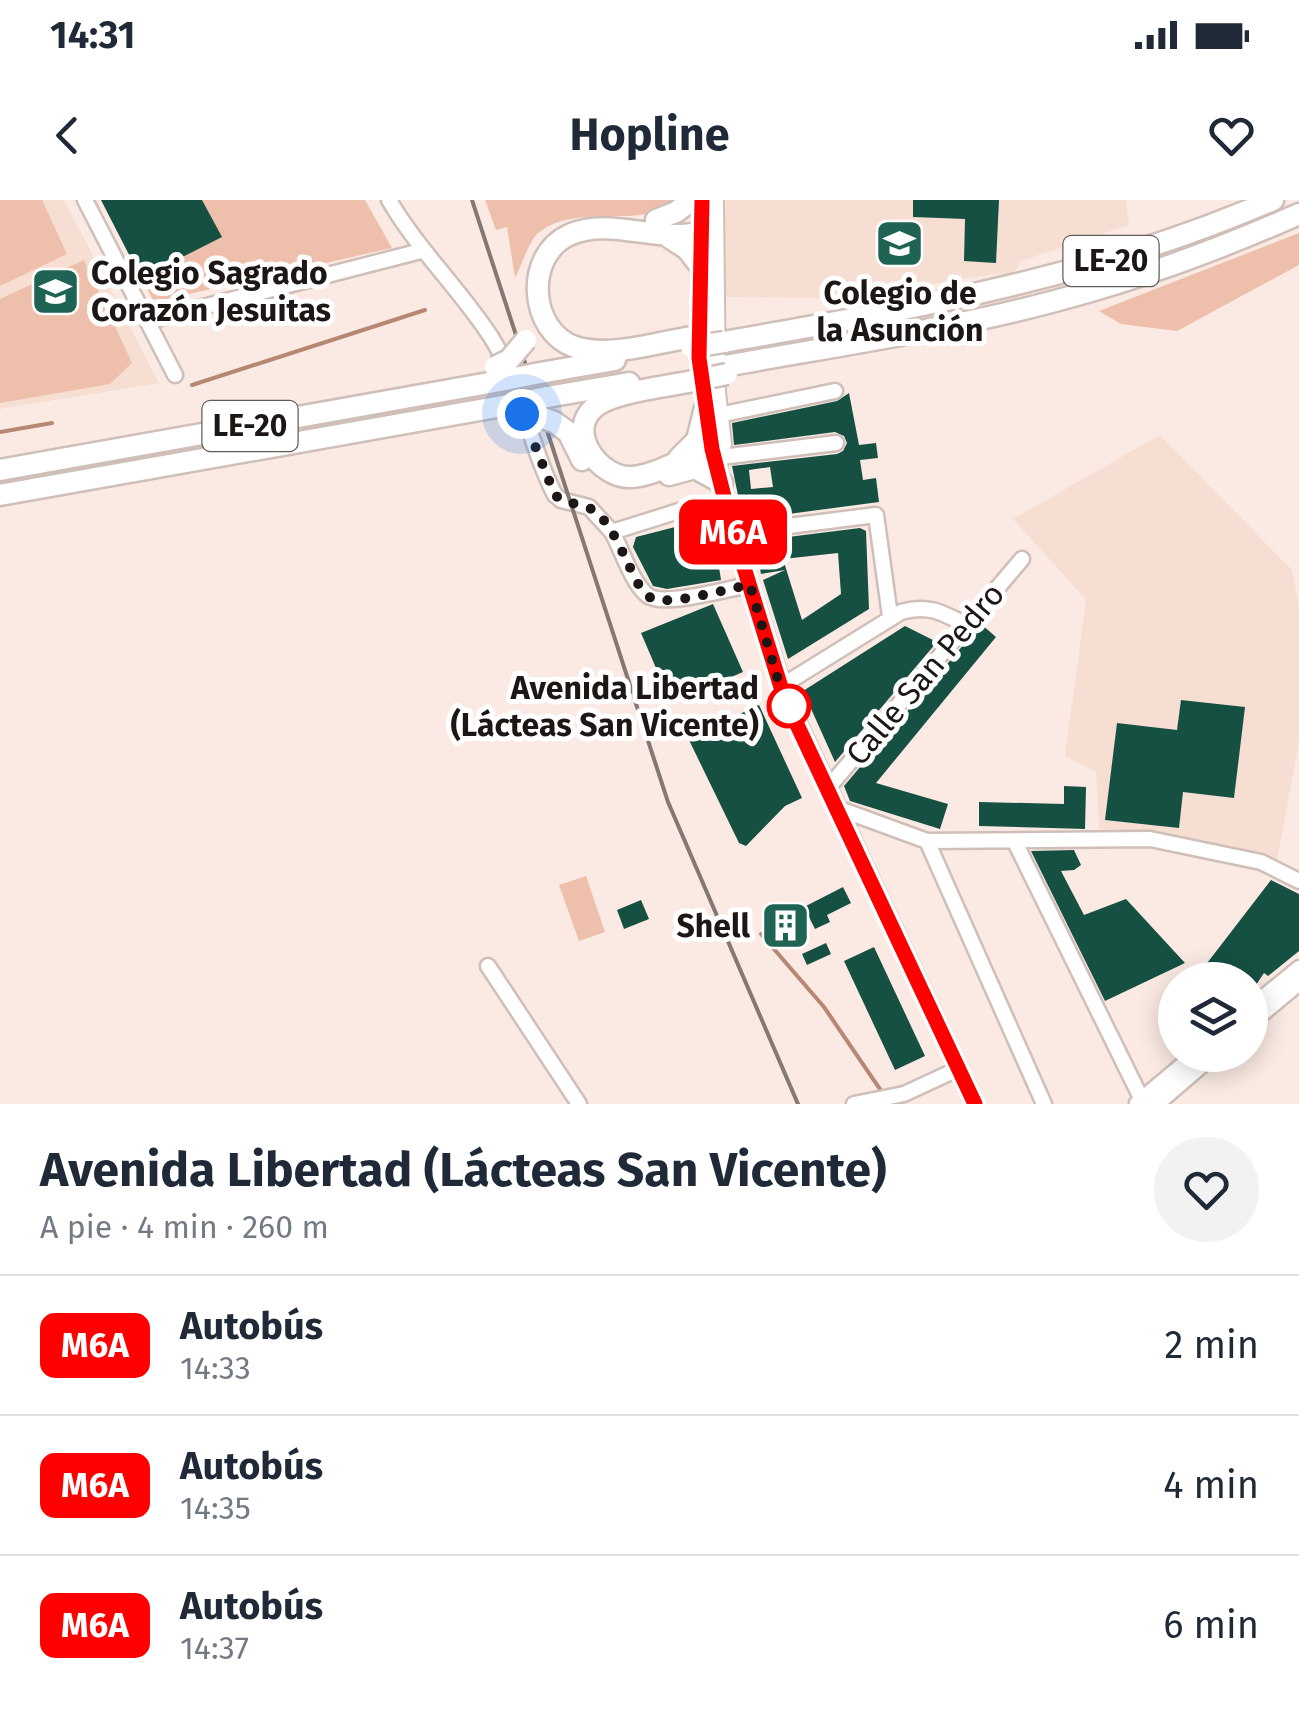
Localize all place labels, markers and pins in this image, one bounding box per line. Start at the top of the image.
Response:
school or university icon: Colegio de la Asunción [874,217,926,269]
place label: Colegio Sagrado Corazón Jesuitas [91,254,331,329]
school or university icon: Colegio Sagrado Corazón Jesuitas [30,265,82,317]
place label: Colegio de la Asunción [816,274,984,349]
place label: Avenida Libertad (Lácteas San Vicente) [450,669,759,744]
marker: Avenida Libertad (Lácteas San Vicente) [768,685,810,727]
building icon: Shell [759,900,811,952]
place label: Shell [677,907,750,945]

